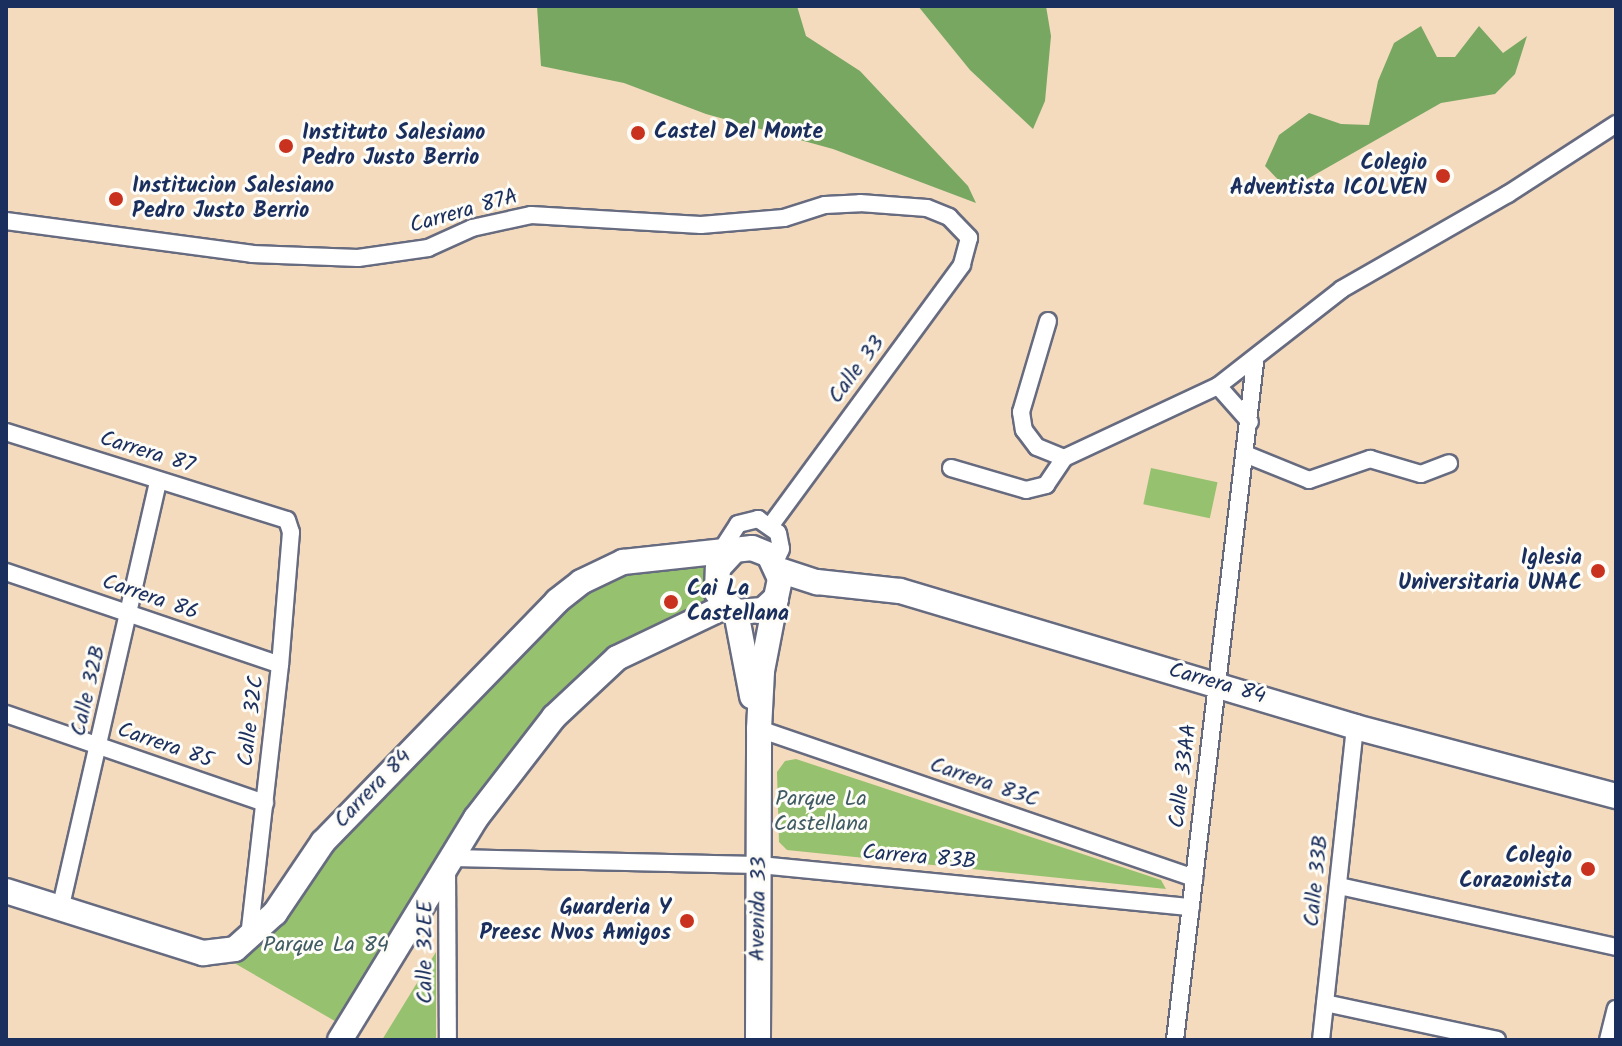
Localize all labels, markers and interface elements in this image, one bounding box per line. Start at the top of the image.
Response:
place label: Instituto Salesiano Pedro Justo Berrio [302,120,485,172]
place label: Castel Del Monte [654,120,823,146]
marker: Castel Del Monte [629,124,647,142]
marker: Instituto Salesiano Pedro Justo Berrio [277,137,295,155]
place label: Colegio Adventista ICOLVEN [1230,150,1427,202]
marker: Colegio Adventista ICOLVEN [1434,167,1452,185]
place label: Institucion Salesiano Pedro Justo Berrio [132,173,334,224]
street label: Carrera 87A [407,184,521,240]
marker: Institucion Salesiano Pedro Justo Berrio [107,190,125,208]
street label: Calle 33 [823,331,891,409]
street label: Carrera 87 [96,426,198,480]
place label: Iglesia Universitaria UNAC [1398,545,1582,596]
marker: Iglesia Universitaria UNAC [1589,562,1607,580]
street label: Carrera 86 [98,569,202,627]
place label: Cai La Castellana [687,576,789,628]
marker: Cai La Castellana [662,593,680,611]
street label: Calle 32B [66,643,112,739]
street label: Carrera 84 [1165,658,1269,710]
street label: Calle 32C [233,674,271,768]
street label: Carrera 85 [114,717,216,775]
street label: Calle 33AA [1165,722,1203,830]
street label: Carrera 84 [329,744,417,834]
street label: Carrera 83C [926,752,1042,814]
park label: Parque La Castellana [774,786,868,838]
street label: Calle 33B [1299,834,1335,928]
street label: Carrera 83B [861,840,977,876]
place label: Colegio Corazonista [1459,843,1572,894]
street label: Avenida 33 [745,856,773,962]
marker: Colegio Corazonista [1579,860,1597,878]
place label: Guarderia Y Preesc Nvos Amigos [480,895,671,946]
street label: Calle 32EE [413,900,439,1004]
marker: Guarderia Y Preesc Nvos Amigos [678,912,696,930]
park label: Parque La 84 [263,933,389,959]

